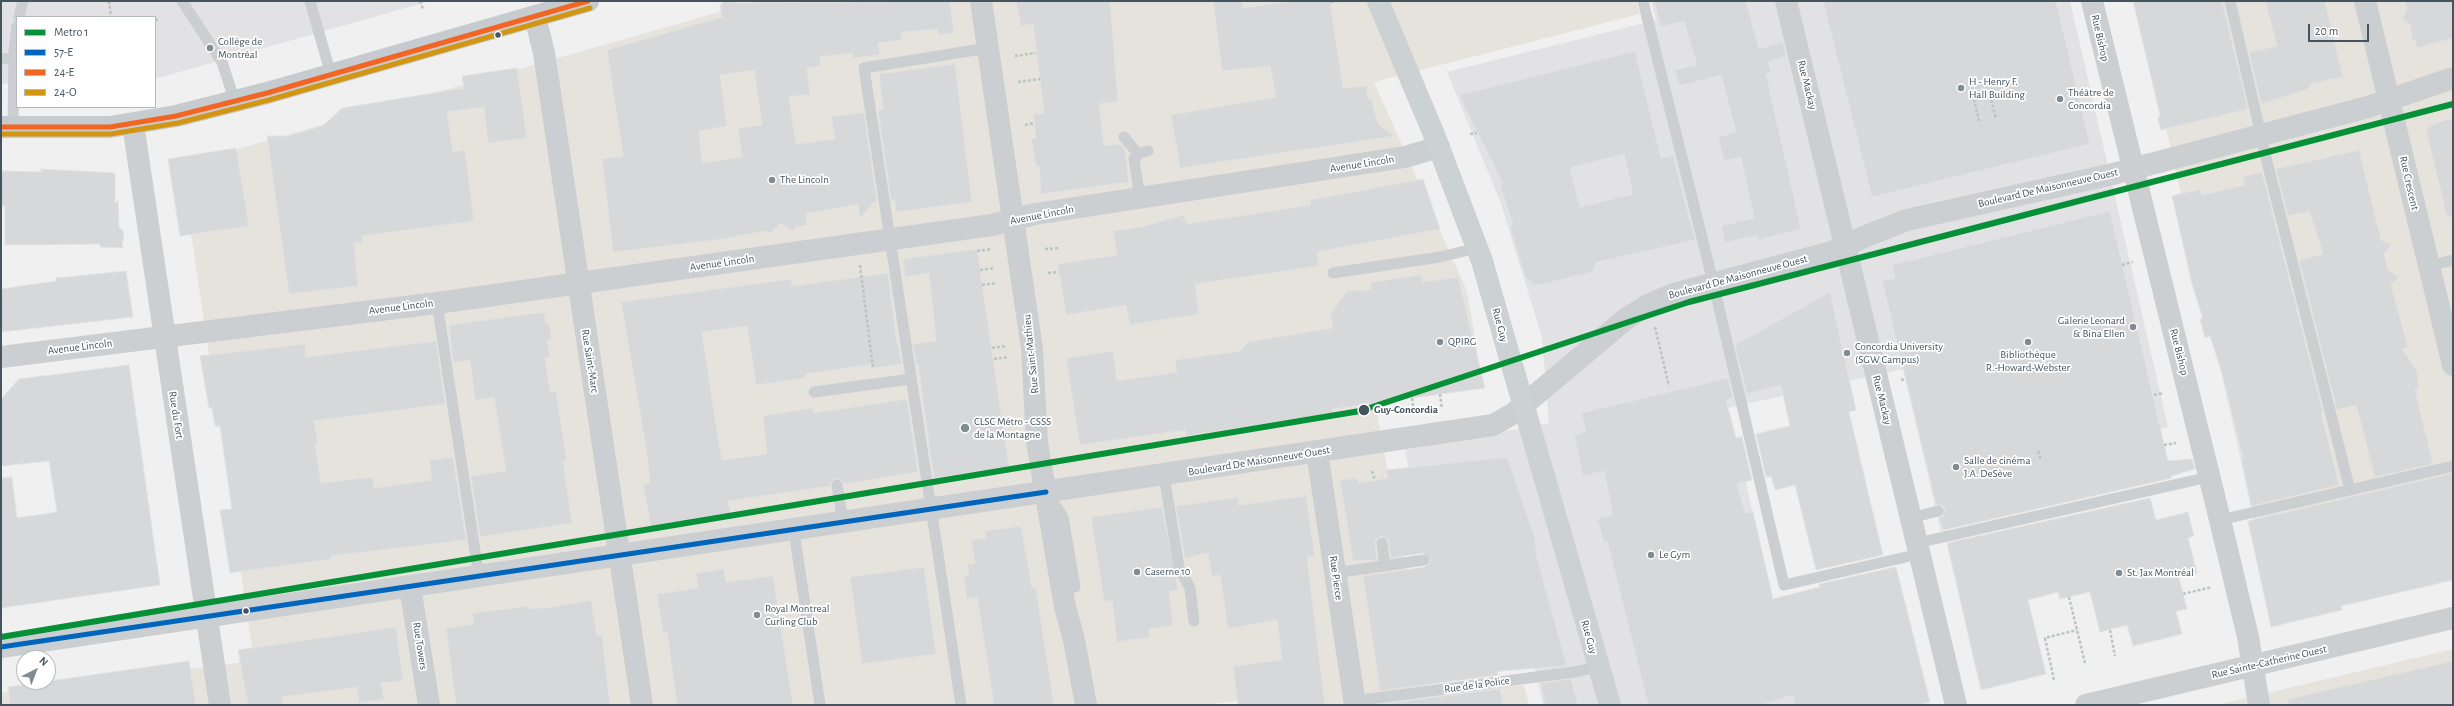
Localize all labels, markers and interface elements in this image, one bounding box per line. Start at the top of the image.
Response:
street label: Rue Bishop [2088,13,2112,63]
legend [16,16,156,108]
scale bar [2310,16,2371,42]
text: 20 m [2315,25,2338,37]
text: Metro 1 [54,26,88,38]
unlabelled marker [493,30,503,40]
place label: Collège de Montréal [218,35,262,61]
marker: Collège de Montréal [205,43,215,53]
text: 57-E [54,46,73,58]
street label: Rue Mackay [1794,59,1820,111]
text: 24-E [54,66,74,78]
place label: H - Henry F. Hall Building [1969,75,2025,101]
marker: H - Henry F. Hall Building [1956,83,1966,93]
text: 24-O [54,86,77,98]
place label: Théâtre de Concordia [2068,86,2114,112]
marker: Théâtre de Concordia [2055,94,2065,104]
street label: Avenue Lincoln [1329,152,1395,176]
street label: Rue Crescent [2396,155,2422,211]
street label: Boulevard De Maisonneuve Ouest [1977,165,2119,211]
place label: The Lincoln [780,173,829,187]
marker: The Lincoln [767,175,777,185]
street label: Avenue Lincoln [1009,202,1075,228]
street label: Avenue Lincoln [689,252,755,274]
street label: Boulevard De Maisonneuve Ouest [1667,252,1809,302]
street label: Avenue Lincoln [368,296,434,318]
street label: Rue Guy [1489,306,1511,344]
street label: Rue Saint-Mathieu [1020,314,1042,394]
place label: Galerie Leonard & Bina Ellen [2058,314,2125,340]
marker: Galerie Leonard & Bina Ellen [2128,322,2138,332]
street label: Rue Bishop [2167,327,2191,377]
street label: Rue Saint-Marc [578,328,602,394]
place label: QPIRG [1448,335,1476,349]
street label: Avenue Lincoln [47,336,113,358]
marker: QPIRG [1435,337,1445,347]
marker: Bibliothèque R.-Howard-Webster [2023,337,2033,347]
place label: Concordia University (SGW Campus) [1855,340,1943,366]
marker: Concordia University (SGW Campus) [1842,348,1852,358]
place label: Bibliothèque R.-Howard-Webster [1986,348,2070,374]
street label: Rue Mackay [1869,374,1895,426]
street label: Rue du Fort [166,390,186,440]
marker: Guy-Concordia [1357,403,1371,417]
place label: Guy-Concordia [1374,403,1438,417]
place label: CLSC Métro - CSSS de la Montagne [974,415,1051,441]
marker: CLSC Métro - CSSS de la Montagne [959,422,971,434]
street label: Boulevard De Maisonneuve Ouest [1187,443,1331,479]
place label: Salle de cinéma J.A. DeSève [1964,454,2030,480]
marker: Salle de cinéma J.A. DeSève [1951,462,1961,472]
place label: Le Gym [1659,548,1690,562]
marker: Le Gym [1646,550,1656,560]
street label: Rue Pierce [1326,555,1346,601]
place label: Caserne 10 [1145,565,1191,579]
place label: St. Jax Montréal [2127,566,2194,580]
marker: Caserne 10 [1132,567,1142,577]
marker: St. Jax Montréal [2114,568,2124,578]
place label: Royal Montreal Curling Club [765,602,829,628]
unlabelled marker [241,606,251,616]
marker: Royal Montreal Curling Club [752,610,762,620]
street label: Rue Guy [1578,618,1600,656]
street label: Rue Towers [410,621,430,671]
street label: Rue Sainte-Catherine Ouest [2210,642,2328,682]
north arrow [16,650,56,690]
text: N [37,655,50,668]
street label: Rue de la Police [1443,674,1511,696]

